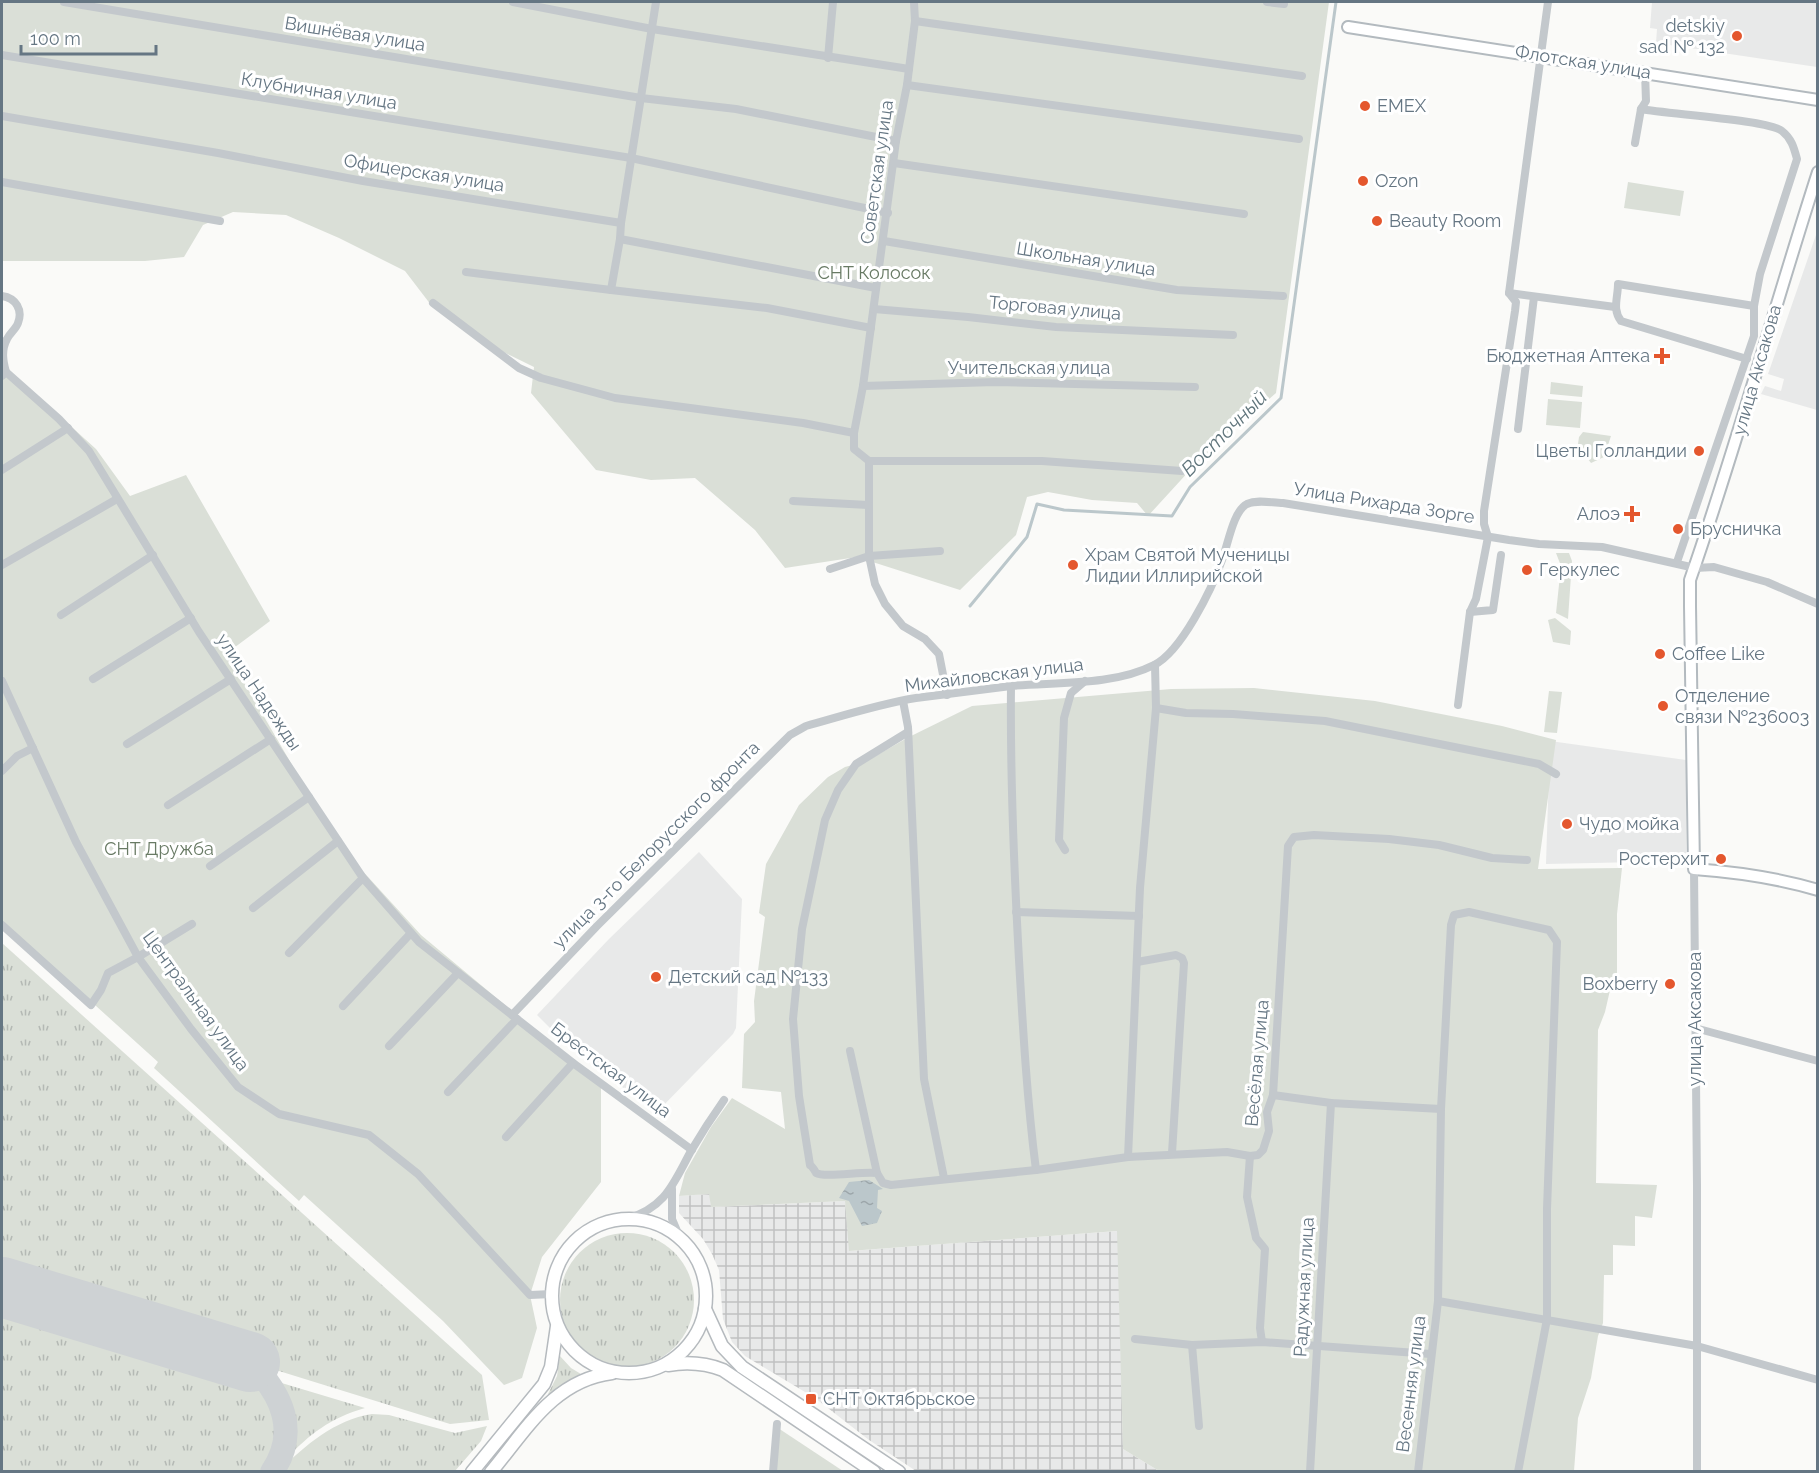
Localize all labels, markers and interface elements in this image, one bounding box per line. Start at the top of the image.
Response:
street label: Вишнёвая улица [283,12,427,55]
place label: detskiy sad № 132 [1639,15,1725,57]
scale bar [21,18,156,56]
text: 100 m [30,28,81,49]
marker: detskiy sad № 132 [1730,29,1744,43]
street label: Флотская улица [1514,40,1653,83]
street label: Клубничная улица [240,68,398,113]
place label: EMEX [1377,95,1427,116]
street label: Советская улица [856,99,897,245]
marker: EMEX [1358,99,1372,113]
street label: Офицерская улица [342,149,506,196]
place label: Ozon [1375,170,1418,191]
marker: Ozon [1356,174,1370,188]
place label: Beauty Room [1389,210,1501,231]
marker: Beauty Room [1370,214,1384,228]
street label: Школьная улица [1015,237,1157,280]
park label: СНТ Колосок [817,262,931,283]
street label: Торговая улица [988,291,1122,324]
street label: улица Аксакова [1728,302,1785,438]
place label: Бюджетная Аптека [1486,345,1650,366]
marker: Бюджетная Аптека [1655,349,1669,363]
street label: Учительская улица [948,357,1110,378]
water label: Восточный [1176,385,1272,481]
place label: Цветы Голландии [1536,440,1687,461]
marker: Цветы Голландии [1692,444,1706,458]
street label: Улица Рихарда Зорге [1292,478,1476,527]
place label: Алоэ [1577,503,1620,524]
marker: Алоэ [1625,507,1639,521]
place label: Брусничка [1690,518,1781,539]
marker: Брусничка [1671,522,1685,536]
place label: Храм Святой Мученицы Лидии Иллирийской [1085,544,1290,586]
marker: Храм Святой Мученицы Лидии Иллирийской [1066,558,1080,572]
place label: Геркулес [1539,559,1620,580]
marker: Геркулес [1520,563,1534,577]
street label: улица Надежды [213,629,306,754]
place label: Coffee Like [1672,643,1765,664]
marker: Coffee Like [1653,647,1667,661]
street label: Михайловская улица [903,653,1085,696]
place label: Отделение связи №236003 [1675,685,1809,727]
marker: Отделение связи №236003 [1656,699,1670,713]
street label: улица 3-го Белорусского фронта [548,737,763,952]
place label: Чудо мойка [1579,813,1679,834]
marker: Чудо мойка [1560,817,1574,831]
park label: СНТ Дружба [104,838,214,859]
place label: Ростерхит [1619,848,1709,869]
marker: Ростерхит [1714,852,1728,866]
street label: Центральная улица [139,927,254,1075]
street label: улица Аксакова [1684,952,1705,1086]
place label: Детский сад №133 [668,966,828,987]
marker: Детский сад №133 [649,970,663,984]
place label: Boxberry [1583,973,1658,994]
marker: Boxberry [1663,977,1677,991]
street label: Весёлая улица [1240,999,1273,1127]
street label: Брестская улица [547,1018,676,1122]
street label: Радужная улица [1289,1217,1318,1357]
street label: Весенняя улица [1392,1314,1429,1453]
place label: СНТ Октябрьское [823,1388,976,1409]
marker: СНТ Октябрьское [804,1392,818,1406]

